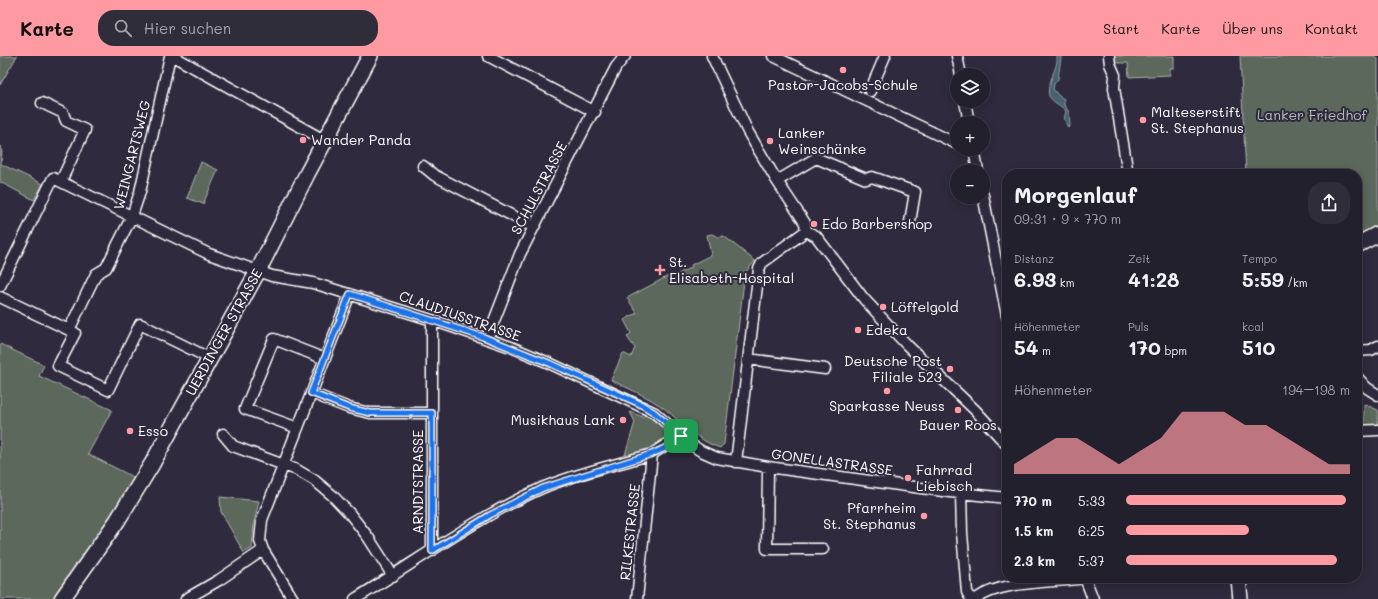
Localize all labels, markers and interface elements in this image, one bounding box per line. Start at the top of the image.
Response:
search box [98,10,378,46]
text: Karte [20,16,74,41]
icon: search [112,17,134,39]
text: Hier suchen [144,18,231,38]
text: Start [1103,19,1139,38]
text: Karte [1161,19,1200,38]
text: Über uns [1222,19,1283,38]
text: Kontakt [1305,19,1358,38]
marker: Pastor-Jacobs-Schule [838,65,848,75]
map controls [950,68,990,204]
button: layers [950,68,990,108]
place label: Pastor-Jacobs-Schule [768,75,918,94]
street label: WEINGARTSWEG [109,98,154,212]
place label: Malteserstift St. Stephanus [1151,102,1244,137]
park label: Lanker Friedhof [1257,105,1367,124]
marker: Malteserstift St. Stephanus [1138,115,1148,125]
button: + [950,116,990,156]
place label: Lanker Weinschänke [778,123,867,158]
place label: Wander Panda [311,130,411,149]
marker: Wander Panda [298,135,308,145]
marker: Lanker Weinschänke [765,136,775,146]
street label: SCHULSTRASSE [506,138,571,238]
button: − [950,164,990,204]
text: Morgenlauf [1014,180,1137,209]
button: share [1308,182,1350,224]
text: 09:31 · 9 × 770 m [1014,210,1121,227]
place label: Edo Barbershop [822,214,932,233]
marker: Edo Barbershop [809,219,819,229]
text: Distanz [1014,251,1054,266]
text: Zeit [1128,251,1150,266]
text: Tempo [1242,251,1277,266]
place label: St. Elisabeth-Hospital [669,252,794,287]
marker: St. Elisabeth-Hospital [654,264,666,276]
street label: UERDINGER STRASSE [181,265,266,399]
text: 6.93 [1014,266,1056,292]
text: 41:28 [1128,266,1179,292]
text: 5:59 [1242,266,1284,292]
text: km [1056,275,1074,290]
text: /km [1284,275,1308,290]
street label: CLAUDIUSSTRASSE [397,286,524,345]
place label: Löffelgold [891,297,959,316]
marker: Löffelgold [878,302,888,312]
text: Höhenmeter [1014,319,1080,334]
text: Puls [1128,319,1149,334]
text: kcal [1242,319,1264,334]
place label: Edeka [866,320,908,339]
marker: Edeka [853,325,863,335]
text: 54 [1014,334,1038,360]
text: 170 [1128,334,1161,360]
text: 510 [1242,334,1275,360]
text: m [1038,343,1051,358]
text: bpm [1161,343,1187,358]
place label: Deutsche Post Filiale 523 [844,351,942,386]
marker: Deutsche Post Filiale 523 [945,364,955,374]
text: Höhenmeter [1014,381,1092,398]
text: 194–198 m [1282,381,1350,398]
marker: Sparkasse Neuss [882,386,892,396]
place label: Sparkasse Neuss [829,396,945,415]
marker: Bauer Roos [953,405,963,415]
place label: Musikhaus Lank [511,410,615,429]
marker: Musikhaus Lank [618,415,628,425]
place label: Bauer Roos [919,415,997,434]
pin [664,419,698,453]
place label: Esso [138,421,168,440]
icon: arrive [670,425,692,447]
marker: Esso [125,426,135,436]
street label: ARNDTSTRASSE [408,430,427,534]
street label: GONELLASTRASSE [770,444,894,479]
place label: Fahrrad Liebisch [916,460,973,495]
marker: Fahrrad Liebisch [903,473,913,483]
street label: RILKESTRASSE [615,483,644,581]
text: 770 m [1014,492,1052,509]
text: 5:33 [1078,492,1105,509]
place label: Pfarrheim St. Stephanus [823,498,916,533]
marker: Pfarrheim St. Stephanus [919,511,929,521]
text: 1.5 km [1014,522,1053,539]
text: 6:25 [1078,522,1105,539]
text: 2.3 km [1014,552,1055,569]
text: 5:37 [1078,552,1104,569]

